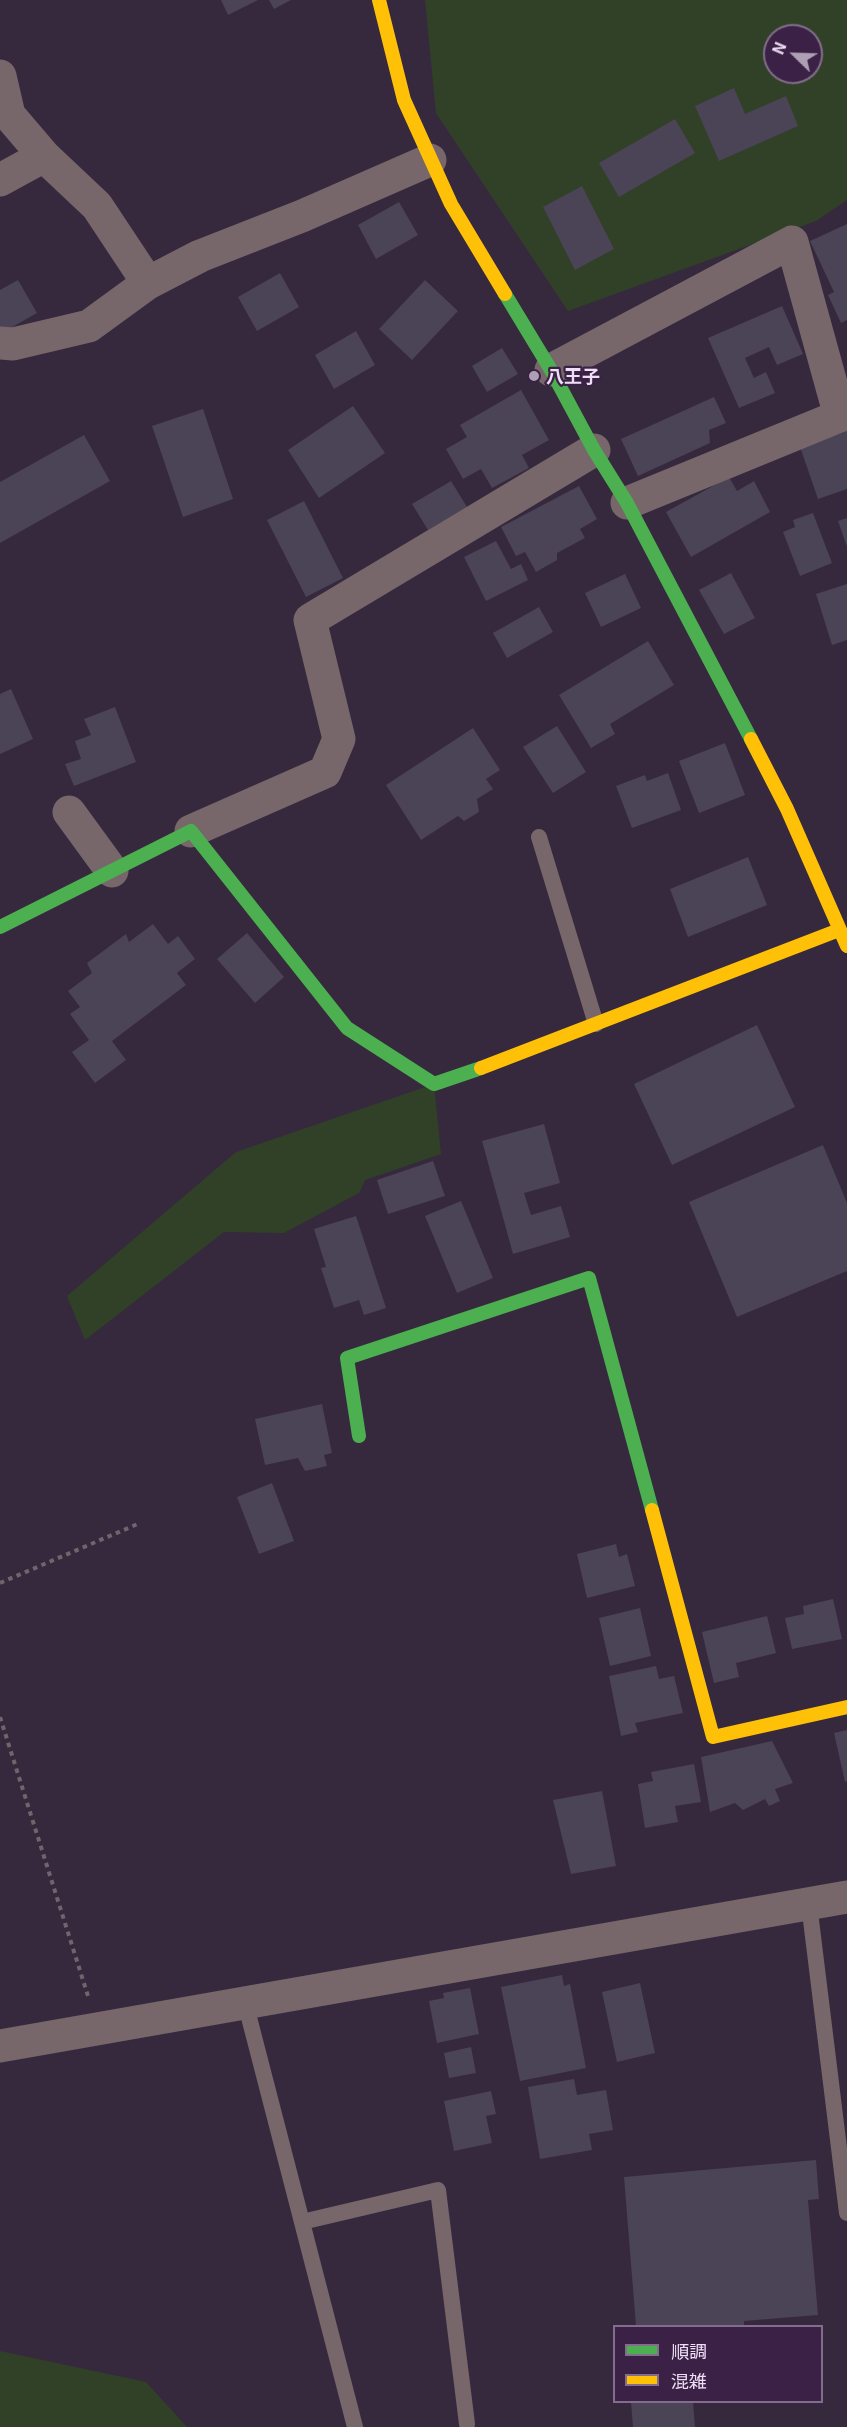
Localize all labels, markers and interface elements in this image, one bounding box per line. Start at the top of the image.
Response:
north arrow [763,24,823,84]
text: N [765,38,792,58]
place label: 八王子 [546,365,600,387]
marker: 八王子 [527,369,541,383]
legend [613,2325,823,2403]
text: 順調 [671,2337,707,2363]
text: 混雑 [671,2367,707,2393]

